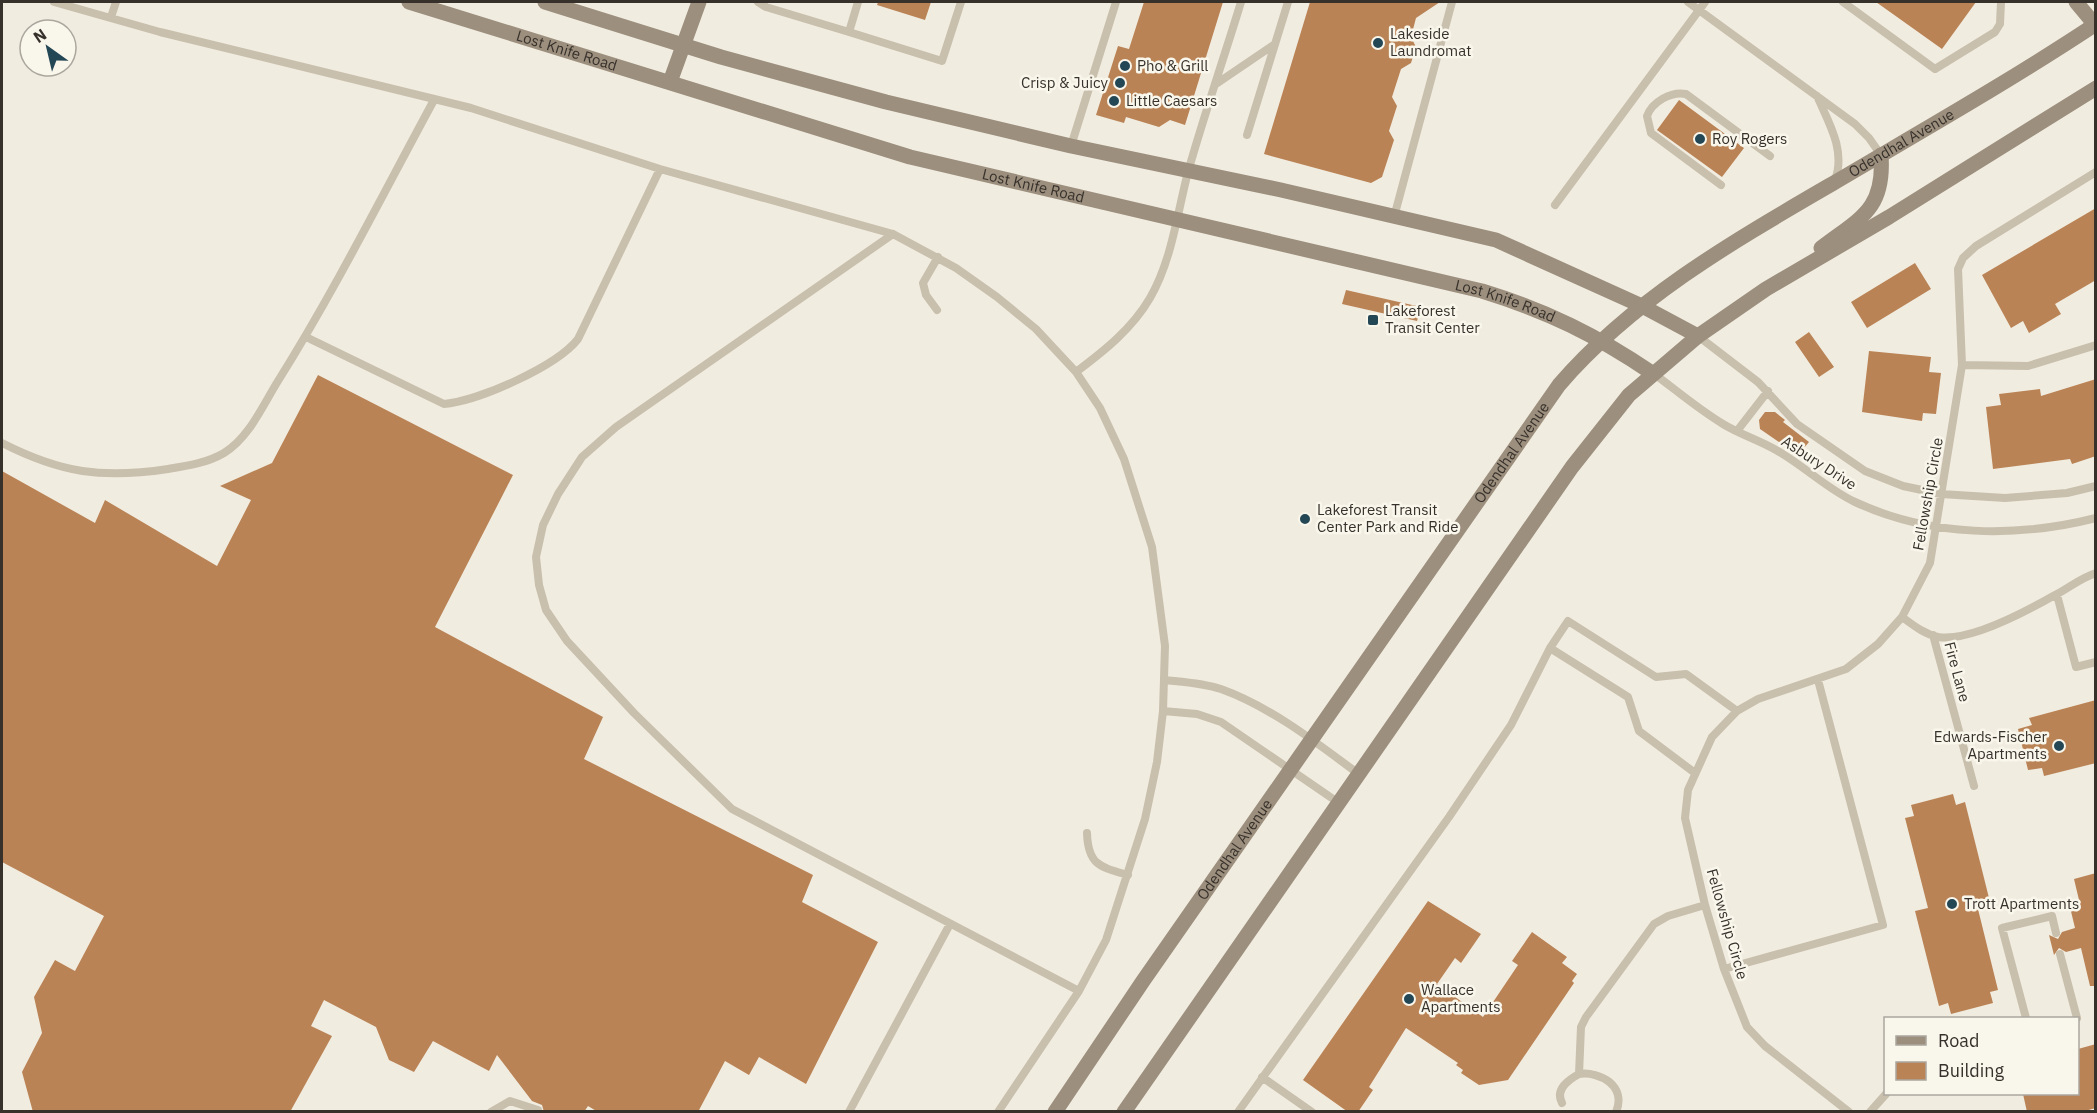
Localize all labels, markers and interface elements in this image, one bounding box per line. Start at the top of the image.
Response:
north arrow [18,18,78,78]
text: N [29,24,50,47]
place label: Lakeside Laundromat [1390,24,1471,60]
street label: Lost Knife Road [514,26,620,75]
marker: Lakeside Laundromat [1371,36,1385,50]
place label: Pho & Grill [1137,56,1208,75]
marker: Pho & Grill [1118,59,1132,73]
place label: Crisp & Juicy [1021,73,1109,92]
marker: Crisp & Juicy [1113,76,1127,90]
place label: Little Caesars [1126,91,1217,110]
marker: Little Caesars [1107,94,1121,108]
street label: Odendhal Avenue [1845,104,1957,181]
place label: Roy Rogers [1712,129,1787,148]
marker: Roy Rogers [1693,132,1707,146]
street label: Lost Knife Road [980,164,1086,207]
street label: Lost Knife Road [1453,275,1559,326]
place label: Lakeforest Transit Center [1385,301,1480,337]
marker: Lakeforest Transit Center [1366,313,1380,327]
street label: Odendhal Avenue [1469,398,1553,507]
street label: Asbury Drive [1778,431,1860,494]
street label: Fellowship Circle [1908,436,1947,552]
place label: Lakeforest Transit Center Park and Ride [1317,500,1459,536]
marker: Lakeforest Transit Center Park and Ride [1298,512,1312,526]
street label: Fire Lane [1940,640,1975,704]
place label: Edwards-Fischer Apartments [1934,727,2047,763]
marker: Edwards-Fischer Apartments [2052,739,2066,753]
street label: Odendhal Avenue [1192,795,1276,904]
street label: Fellowship Circle [1703,866,1752,981]
place label: Trott Apartments [1964,894,2079,913]
marker: Trott Apartments [1945,897,1959,911]
place label: Wallace Apartments [1421,980,1501,1016]
marker: Wallace Apartments [1402,992,1416,1006]
legend [1884,1017,2079,1095]
text: Road [1938,1029,1979,1052]
text: Building [1938,1059,2005,1082]

